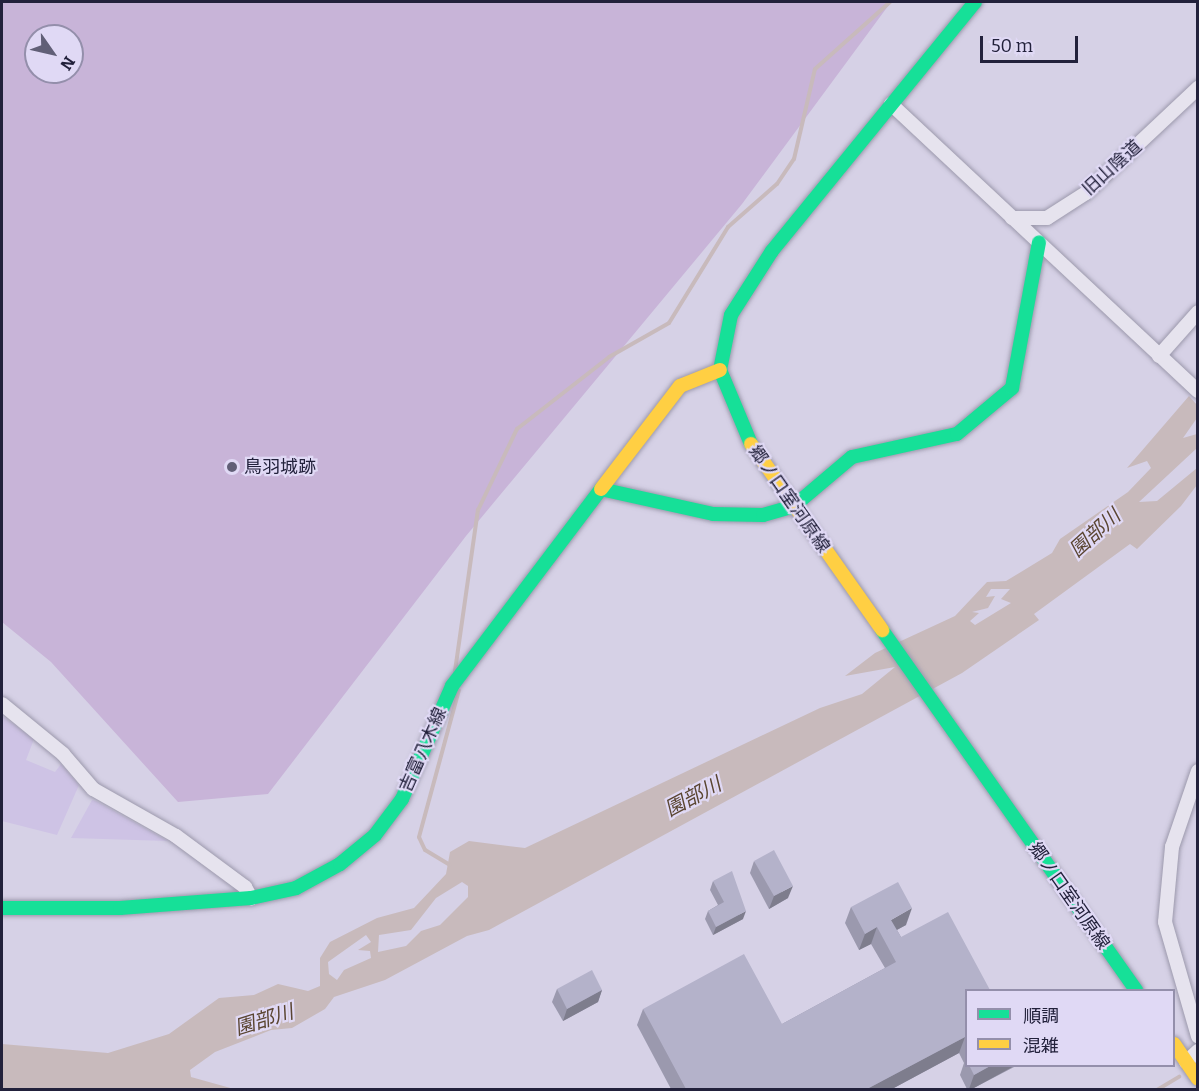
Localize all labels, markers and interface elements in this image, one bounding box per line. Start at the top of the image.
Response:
north arrow [24,24,84,84]
scale bar [983,24,1080,62]
text: 50 m [991,35,1033,57]
text: N [56,53,79,74]
street label: 旧山陰道 [1078,136,1146,200]
street label: 郷ノ口室河原線 [744,441,834,557]
place label: 鳥羽城跡 [244,456,316,478]
marker: 鳥羽城跡 [225,460,239,474]
water label: 園部川 [1065,504,1125,562]
street label: 吉富八木線 [395,704,451,796]
water label: 園部川 [661,772,725,822]
street label: 郷ノ口室河原線 [1024,838,1114,954]
legend [965,989,1175,1067]
water label: 園部川 [232,1000,296,1040]
text: 順調 [1023,1005,1059,1027]
text: 混雑 [1023,1035,1059,1057]

